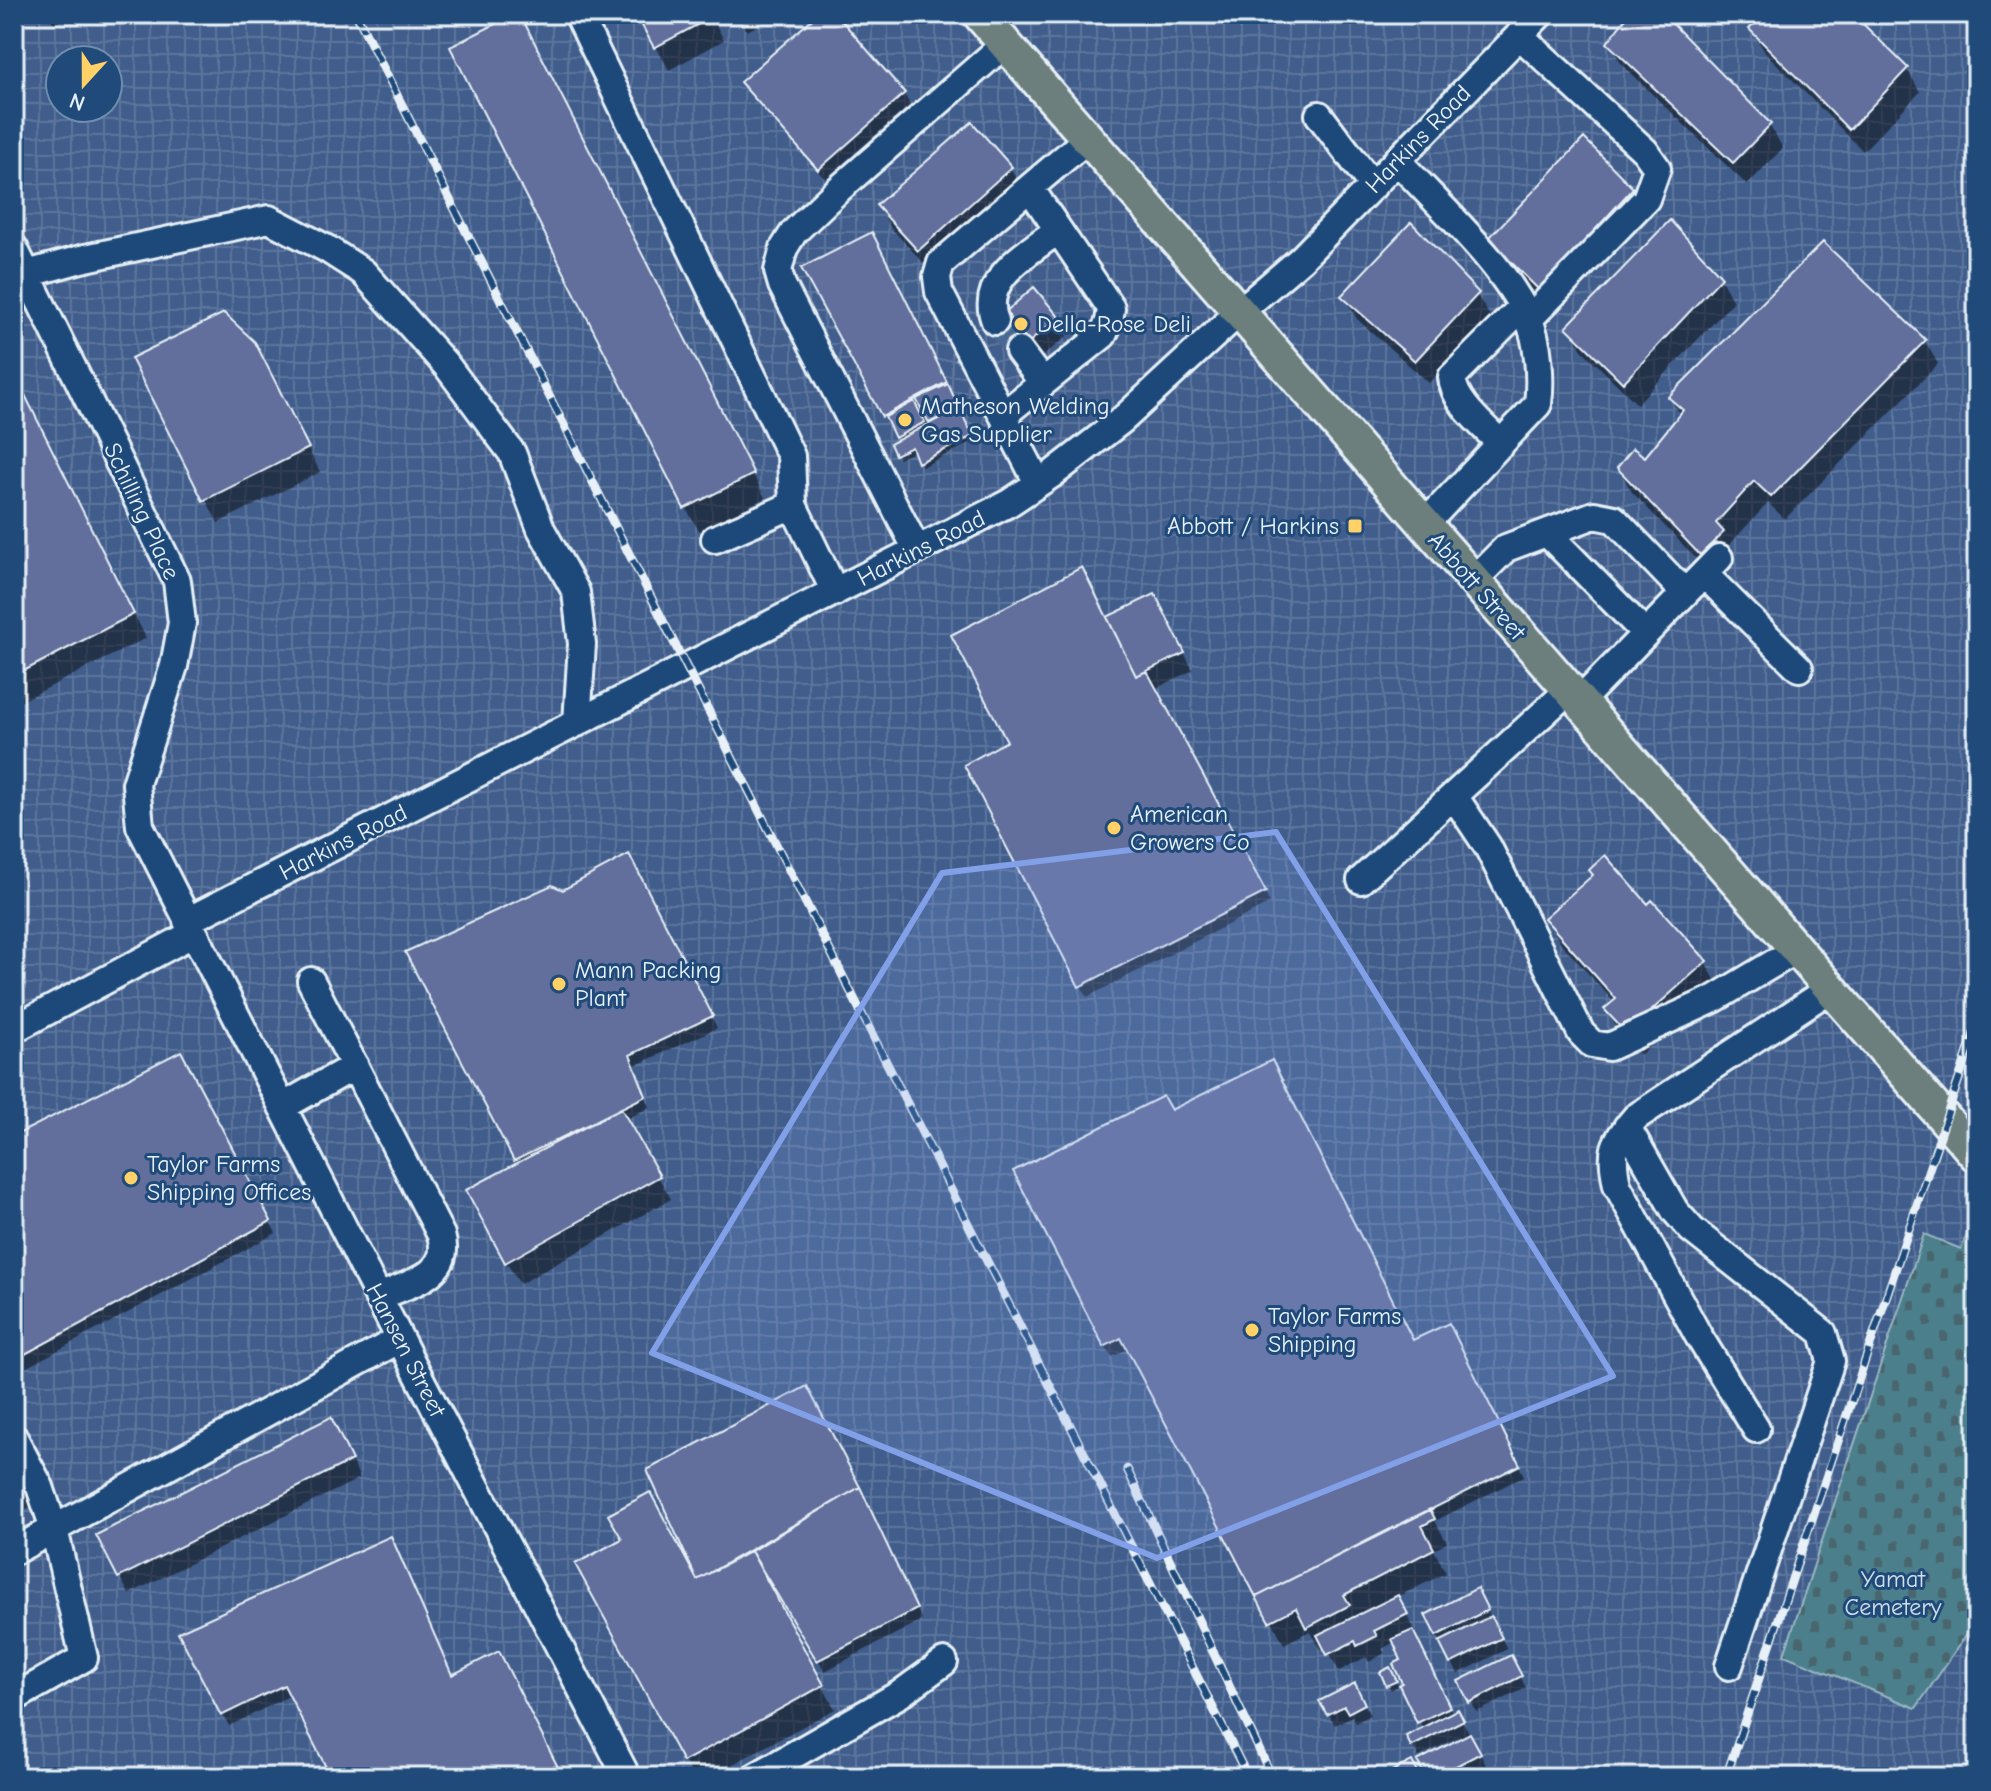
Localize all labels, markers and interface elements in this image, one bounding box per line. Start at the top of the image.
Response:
north arrow [44,44,124,124]
street label: Harkins Road [1360,79,1476,199]
text: N [66,87,89,116]
place label: Della-Rose Deli [1037,310,1191,338]
marker: Della-Rose Deli [1012,315,1030,333]
place label: Matheson Welding Gas Supplier [921,392,1110,448]
marker: Matheson Welding Gas Supplier [896,411,914,429]
street label: Schilling Place [98,438,186,584]
street label: Harkins Road [853,504,989,592]
place label: Abbott / Harkins [1167,512,1339,540]
marker: Abbott / Harkins [1346,517,1364,535]
street label: Abbott Street [1422,526,1532,647]
street label: Harkins Road [275,798,411,886]
place label: American Growers Co [1130,800,1250,856]
marker: American Growers Co [1105,819,1123,837]
place label: Mann Packing Plant [575,956,722,1012]
marker: Mann Packing Plant [550,975,568,993]
place label: Taylor Farms Shipping Offices [147,1150,311,1206]
marker: Taylor Farms Shipping Offices [122,1169,140,1187]
street label: Hansen Street [360,1278,452,1423]
place label: Taylor Farms Shipping [1268,1302,1401,1358]
marker: Taylor Farms Shipping [1243,1321,1261,1339]
park label: Yamat Cemetery [1844,1565,1942,1621]

